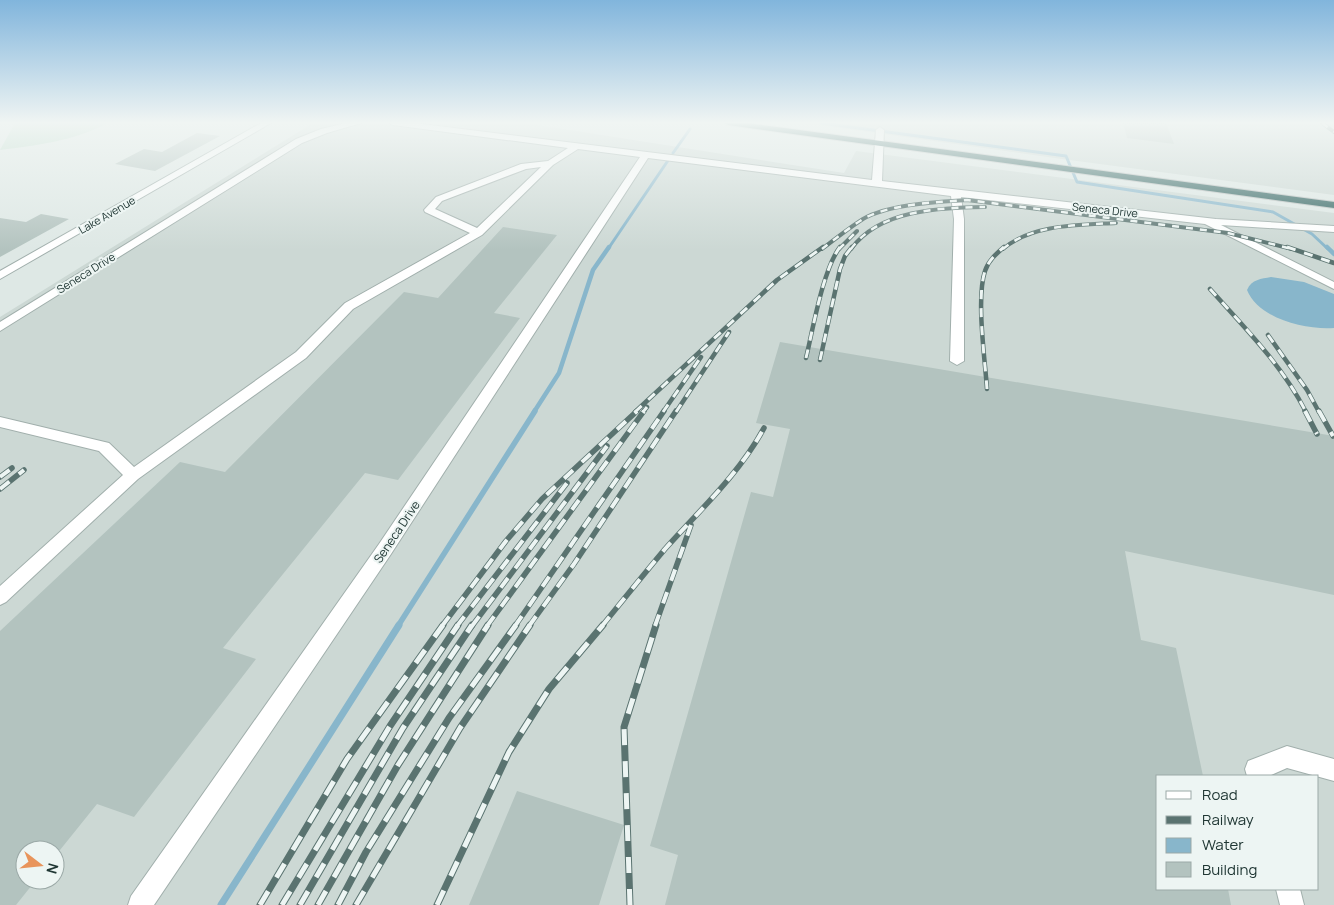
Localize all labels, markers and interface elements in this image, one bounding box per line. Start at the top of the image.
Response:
street label: Lake Avenue [76,192,138,237]
street label: Seneca Drive [1071,199,1139,220]
street label: Seneca Drive [54,248,118,296]
street label: Seneca Drive [369,497,424,566]
legend [1156,775,1319,890]
text: Road [1202,784,1238,805]
text: Railway [1202,809,1254,830]
text: Water [1202,834,1244,855]
north arrow [15,840,65,890]
text: Building [1202,859,1257,880]
text: N [42,861,63,876]

